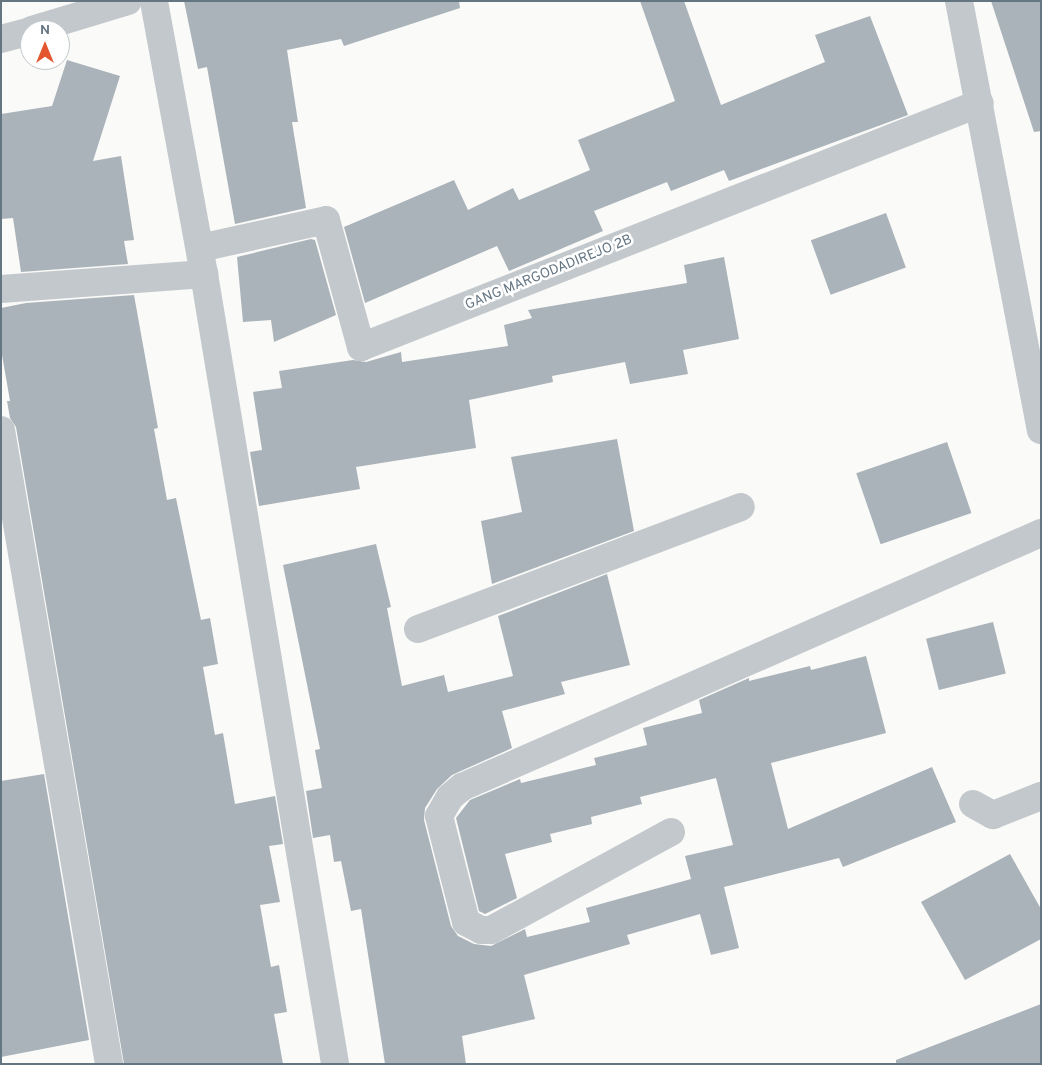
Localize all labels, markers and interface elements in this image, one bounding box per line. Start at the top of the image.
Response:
north arrow [20,20,70,70]
text: N [40,22,50,39]
street label: GANG MARGODADIREJO 2B [463,232,635,314]

